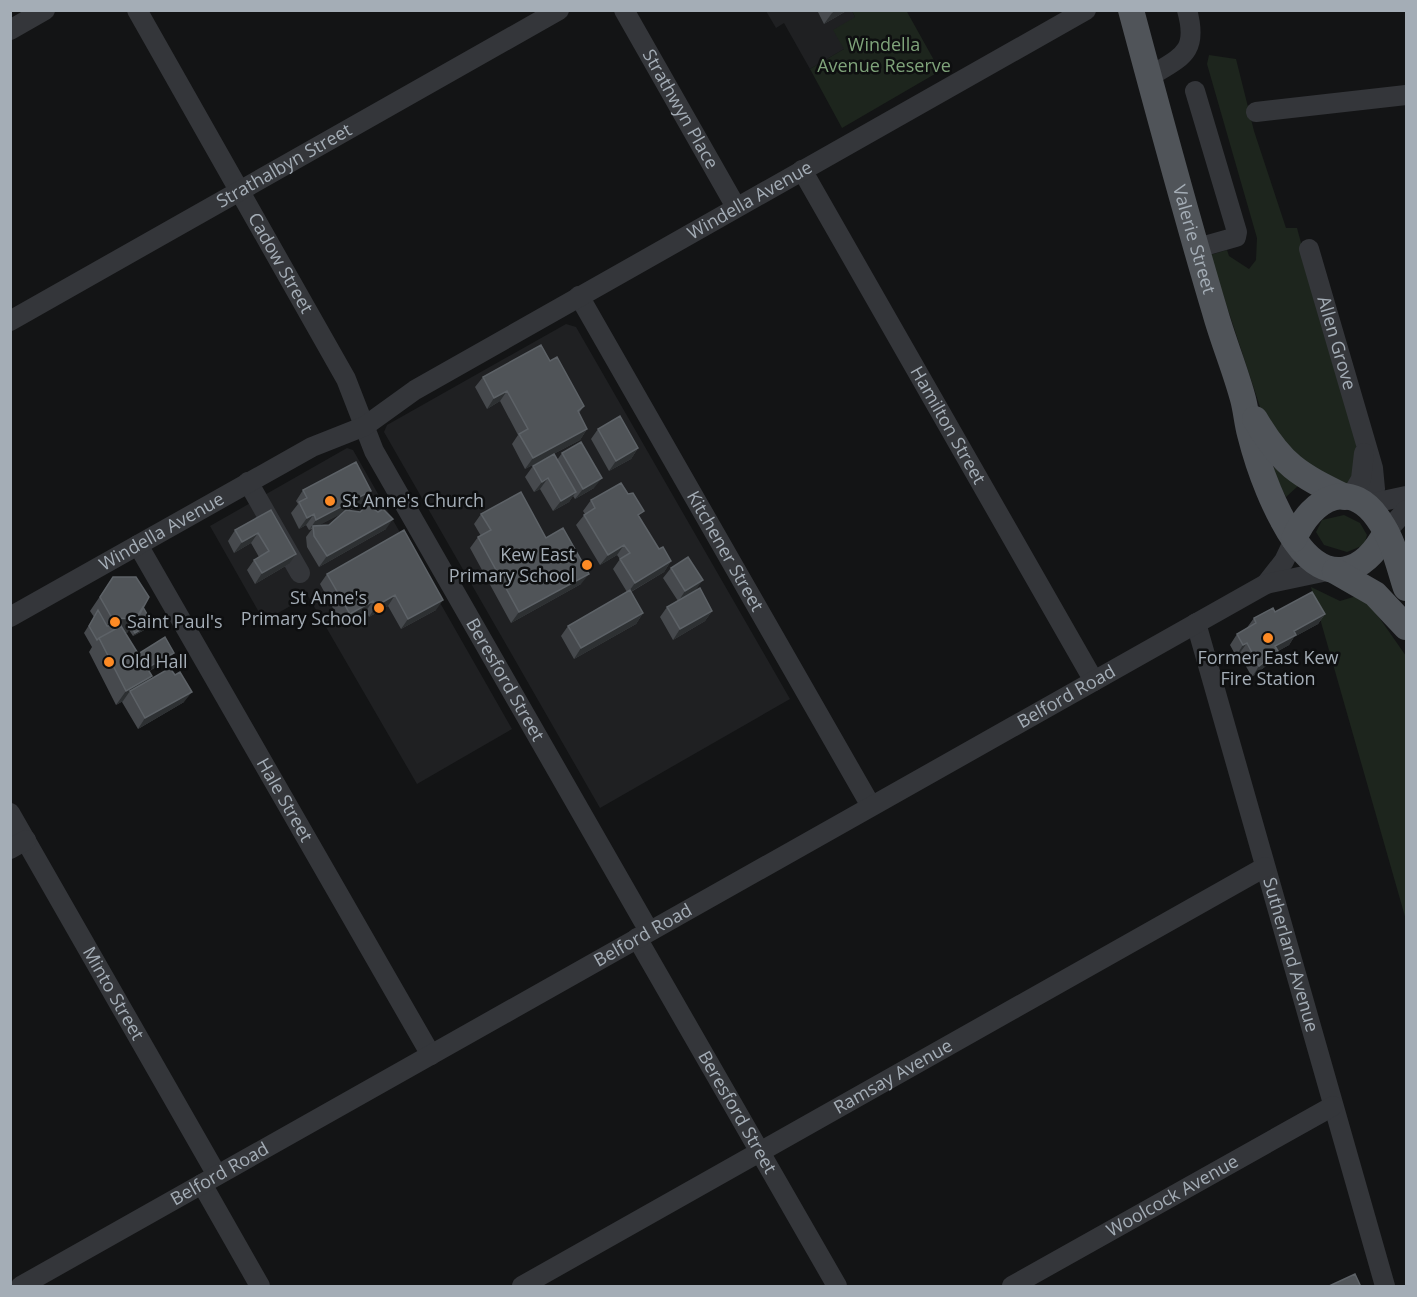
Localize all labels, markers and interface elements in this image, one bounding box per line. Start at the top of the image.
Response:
park label: Windella Avenue Reserve [817,32,951,77]
street label: Strathwyn Place [638,44,725,173]
street label: Strathalbyn Street [212,117,356,213]
street label: Windella Avenue [683,155,816,244]
street label: Valerie Street [1168,182,1222,297]
street label: Cadow Street [243,208,319,317]
street label: Allen Grove [1312,293,1363,393]
street label: Hamilton Street [905,361,992,488]
street label: Windella Avenue [94,486,228,576]
street label: Kitchener Street [682,486,770,615]
place label: St Anne's Church [342,488,484,512]
marker: St Anne's Church [323,494,337,508]
place label: Kew East Primary School [449,542,575,587]
marker: Kew East Primary School [580,558,594,572]
place label: St Anne's Primary School [241,585,367,630]
marker: St Anne's Primary School [372,601,386,615]
place label: Saint Paul's [127,609,222,633]
street label: Beresford Street [461,613,551,745]
marker: Saint Paul's [108,615,122,629]
marker: Former East Kew Fire Station [1261,631,1275,645]
place label: Former East Kew Fire Station [1197,645,1339,690]
place label: Old Hall [121,649,188,673]
marker: Old Hall [102,655,116,669]
street label: Belford Road [1012,658,1119,733]
street label: Hale Street [252,753,319,846]
street label: Sutherland Avenue [1258,874,1325,1035]
street label: Belford Road [589,897,696,972]
street label: Minto Street [78,942,150,1044]
street label: Ramsay Avenue [829,1033,956,1119]
street label: Beresford Street [693,1046,783,1178]
street label: Belford Road [166,1136,273,1210]
street label: Woolcock Avenue [1102,1149,1242,1242]

